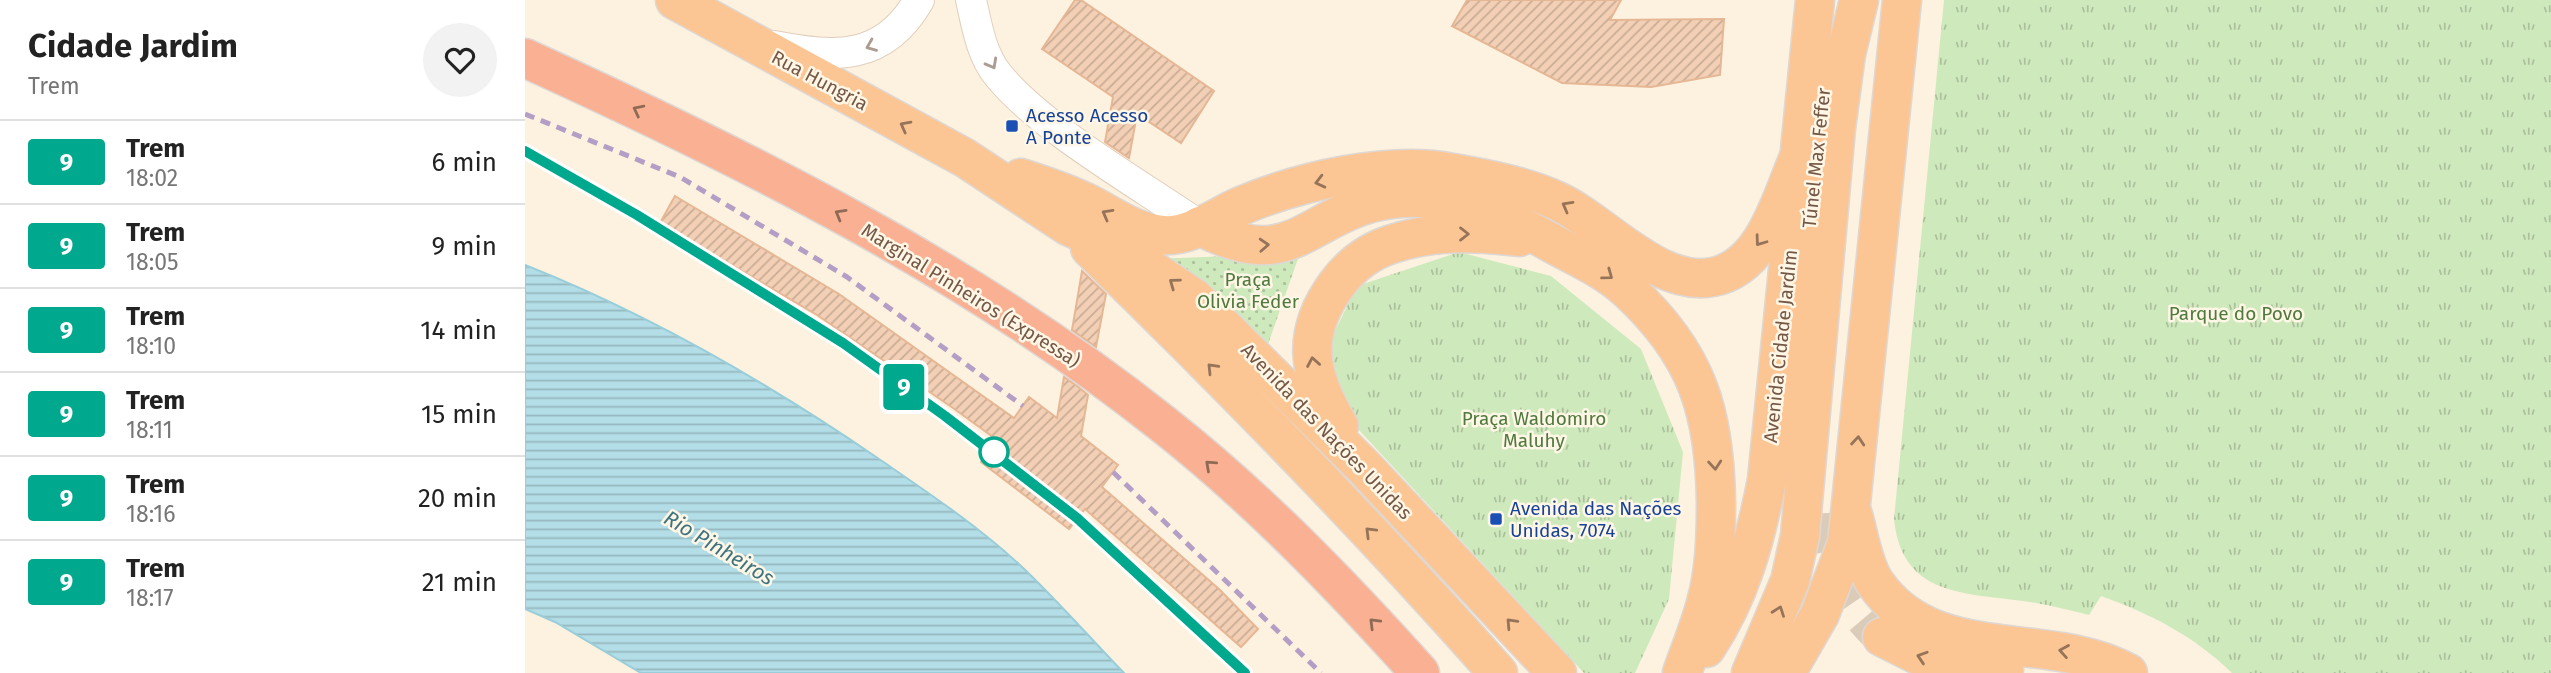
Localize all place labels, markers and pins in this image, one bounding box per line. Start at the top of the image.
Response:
place label: Acesso Acesso A Ponte [1026,104,1148,149]
marker: Acesso Acesso A Ponte [1004,118,1020,134]
unlabelled marker [979,437,1009,467]
place label: Avenida das Nações Unidas, 7074 [1510,497,1682,542]
marker: Avenida das Nações Unidas, 7074 [1488,511,1504,527]

